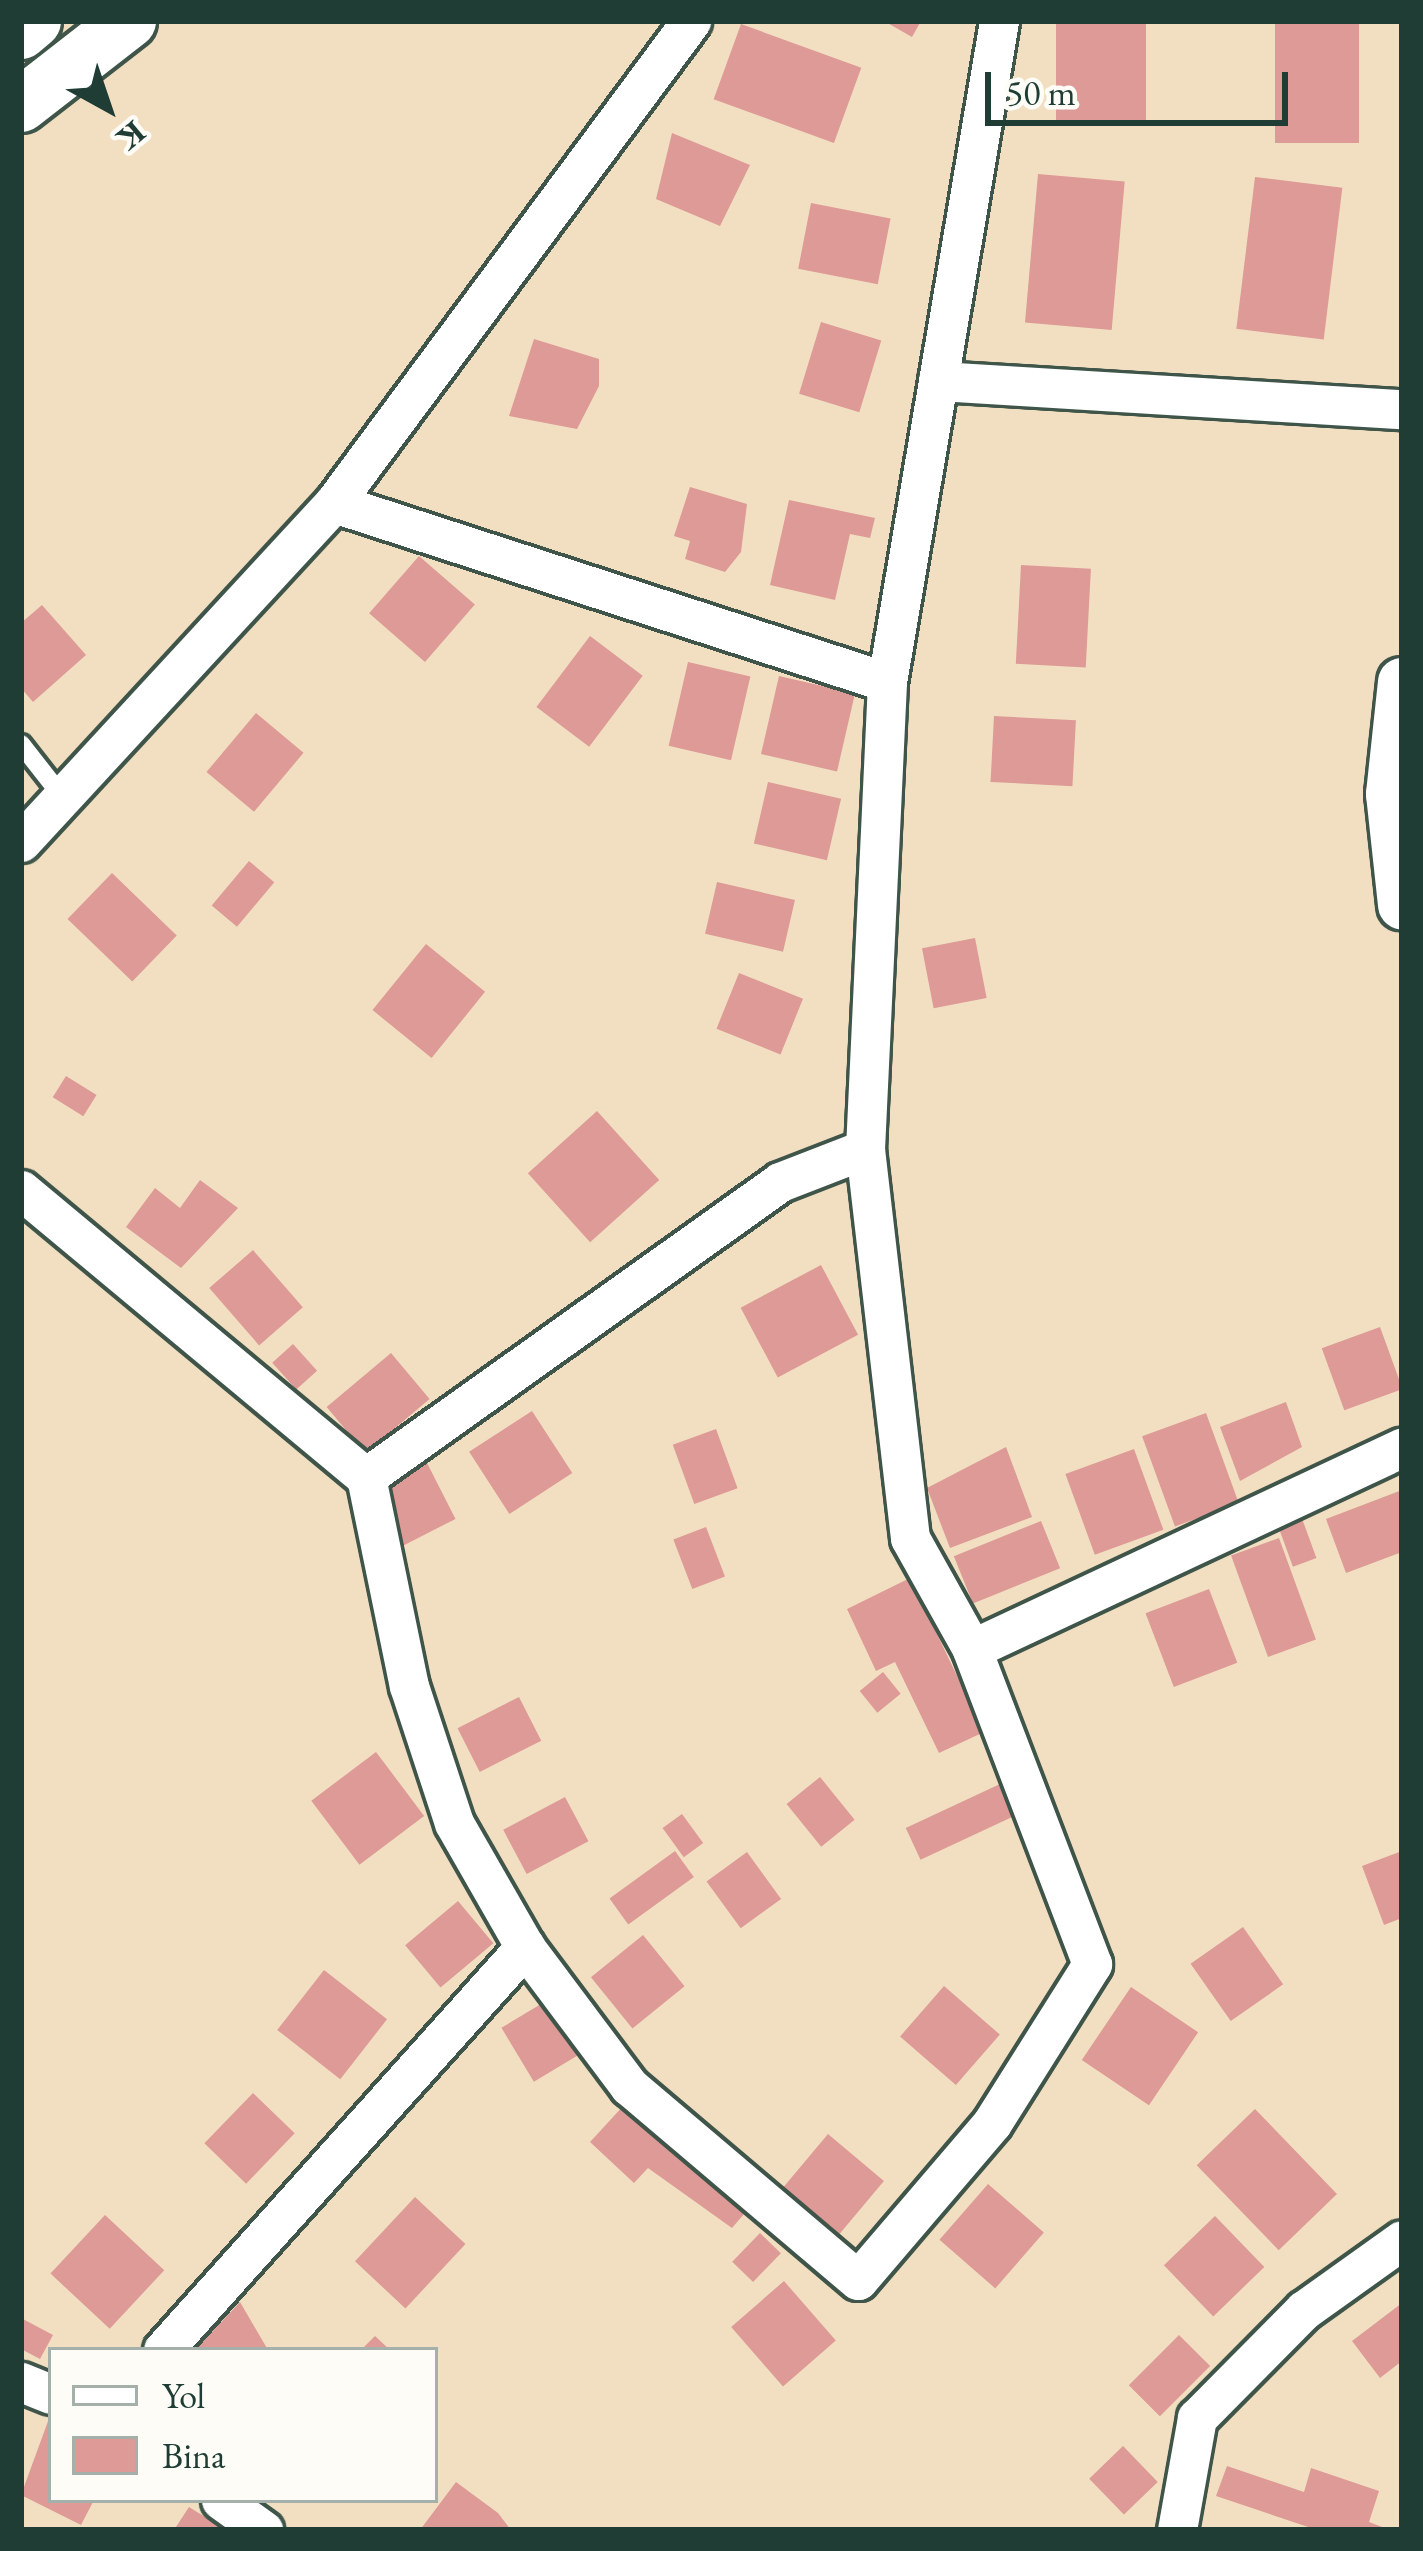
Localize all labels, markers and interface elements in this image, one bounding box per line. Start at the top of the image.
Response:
north arrow [48,48,168,168]
scale bar [991,48,1294,122]
text: 50 m [1006,69,1076,116]
text: K [108,111,155,161]
legend [48,2347,438,2503]
text: Yol [162,2372,205,2419]
text: Bina [162,2432,225,2479]

